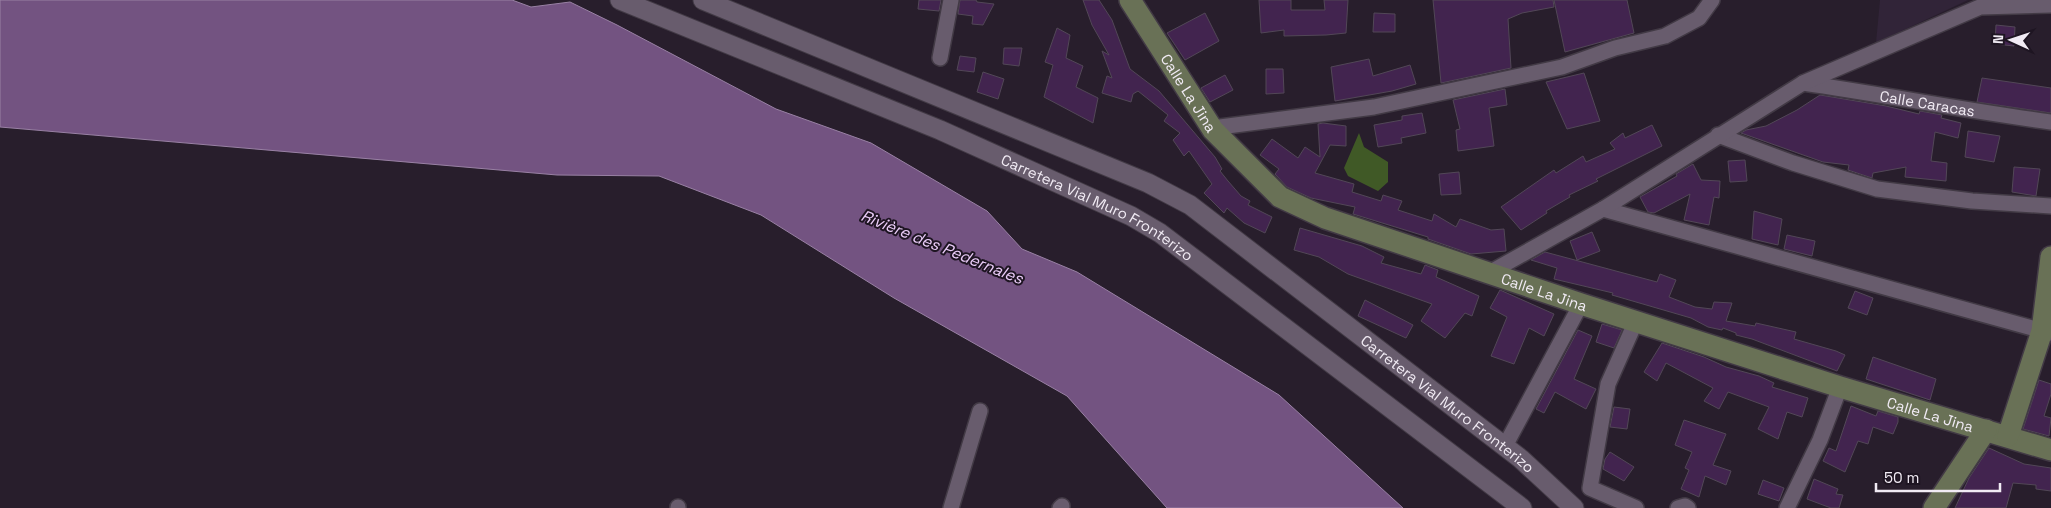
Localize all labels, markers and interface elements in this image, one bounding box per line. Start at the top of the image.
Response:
north arrow [1986,15,2036,65]
text: N [1989,34,2007,44]
street label: Calle La Jina [1157,50,1221,136]
street label: Calle Caracas [1879,86,1976,120]
street label: Carretera Vial Muro Fronterizo [998,149,1197,265]
water label: Rivière des Pedernales [858,205,1027,289]
street label: Calle La Jina [1499,268,1590,315]
street label: Carretera Vial Muro Fronterizo [1357,330,1539,476]
street label: Calle La Jina [1885,392,1976,436]
scale bar [1876,460,2000,492]
text: 50 m [1884,468,1919,487]

